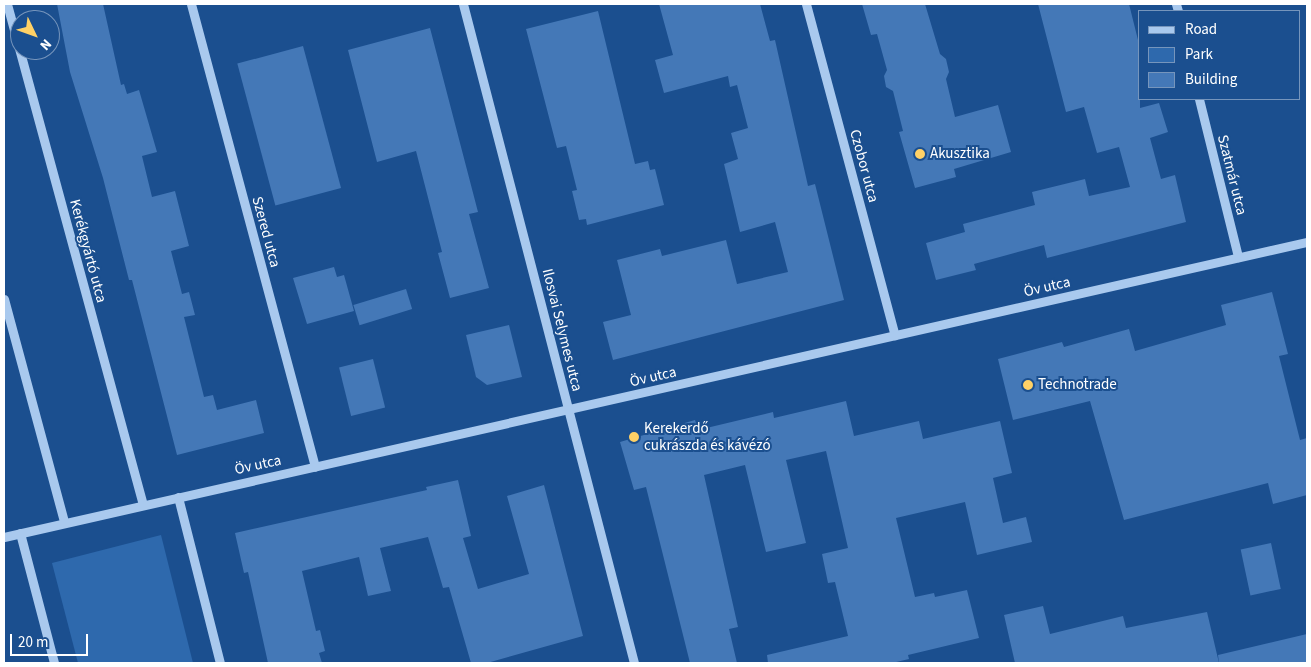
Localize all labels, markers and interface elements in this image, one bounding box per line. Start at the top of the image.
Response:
north arrow [10,10,60,60]
legend [1138,10,1301,100]
text: Road [1185,19,1217,40]
text: N [35,34,56,55]
text: Park [1185,44,1213,65]
text: Building [1185,69,1237,90]
street label: Czobor utca [846,128,882,204]
street label: Szatmár utca [1213,133,1251,217]
place label: Akusztika [930,145,990,163]
marker: Akusztika [914,148,926,160]
street label: Szered utca [248,195,284,269]
street label: Kerékgyártó utca [66,197,110,305]
street label: Ilosvai Selymes utca [538,267,586,393]
street label: Öv utca [1022,273,1072,301]
street label: Öv utca [628,363,678,391]
place label: Technotrade [1038,376,1117,394]
marker: Technotrade [1022,379,1034,391]
place label: Kerekerdő cukrászda és kávézó [644,419,771,454]
marker: Kerekerdő cukrászda és kávézó [628,431,640,443]
street label: Öv utca [233,451,283,479]
scale bar [12,624,90,656]
text: 20 m [18,632,48,653]

